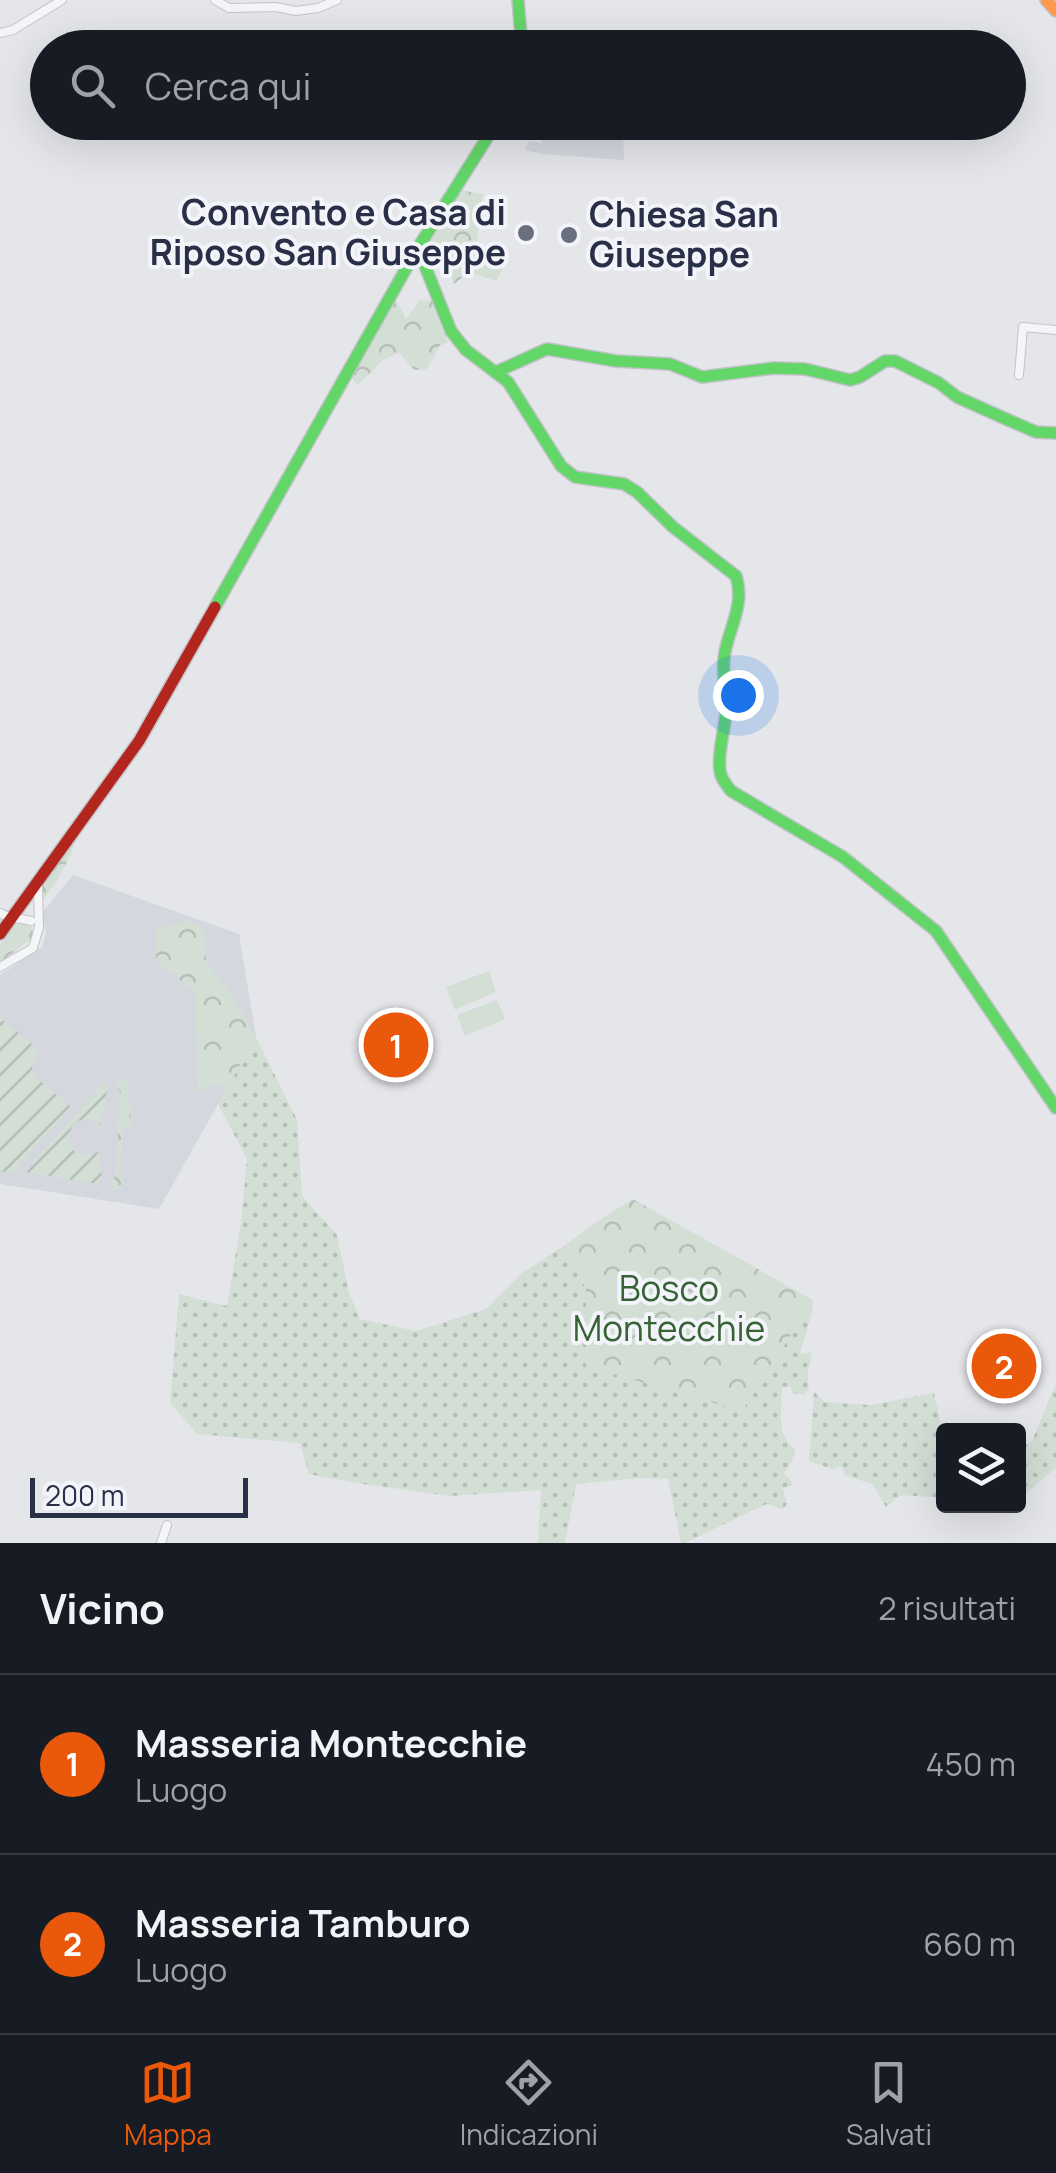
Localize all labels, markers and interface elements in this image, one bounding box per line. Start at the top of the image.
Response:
search box [30,30,1026,140]
icon: search [65,58,120,113]
text: Cerca qui [145,59,311,111]
place label: Convento e Casa di Riposo San Giuseppe [150,188,506,276]
place label: Chiesa San Giuseppe [589,190,779,278]
marker: Convento e Casa di Riposo San Giuseppe [515,222,537,244]
marker: Chiesa San Giuseppe [558,224,580,246]
your location [713,670,764,721]
pin: 1 [364,1008,428,1082]
park label: Bosco Montecchie [573,1264,765,1352]
pin: 2 [972,1328,1036,1404]
map controls [936,1423,1026,1513]
button: layers [936,1423,1026,1513]
scale bar [30,1473,248,1518]
text: 200 m [45,1476,124,1514]
text: Vicino [40,1579,165,1637]
text: 2 risultati [878,1586,1016,1630]
text: Masseria Montecchie [135,1716,527,1768]
text: 1 [65,1742,80,1786]
text: 450 m [926,1742,1016,1786]
text: Luogo [135,1768,227,1812]
text: Masseria Tamburo [135,1896,471,1948]
text: 2 [63,1922,82,1966]
text: 660 m [923,1922,1016,1966]
text: Luogo [135,1948,227,1992]
tab: Mappa [124,2055,212,2153]
tab: Indicazioni [460,2055,598,2153]
tab: Salvati [846,2055,932,2153]

